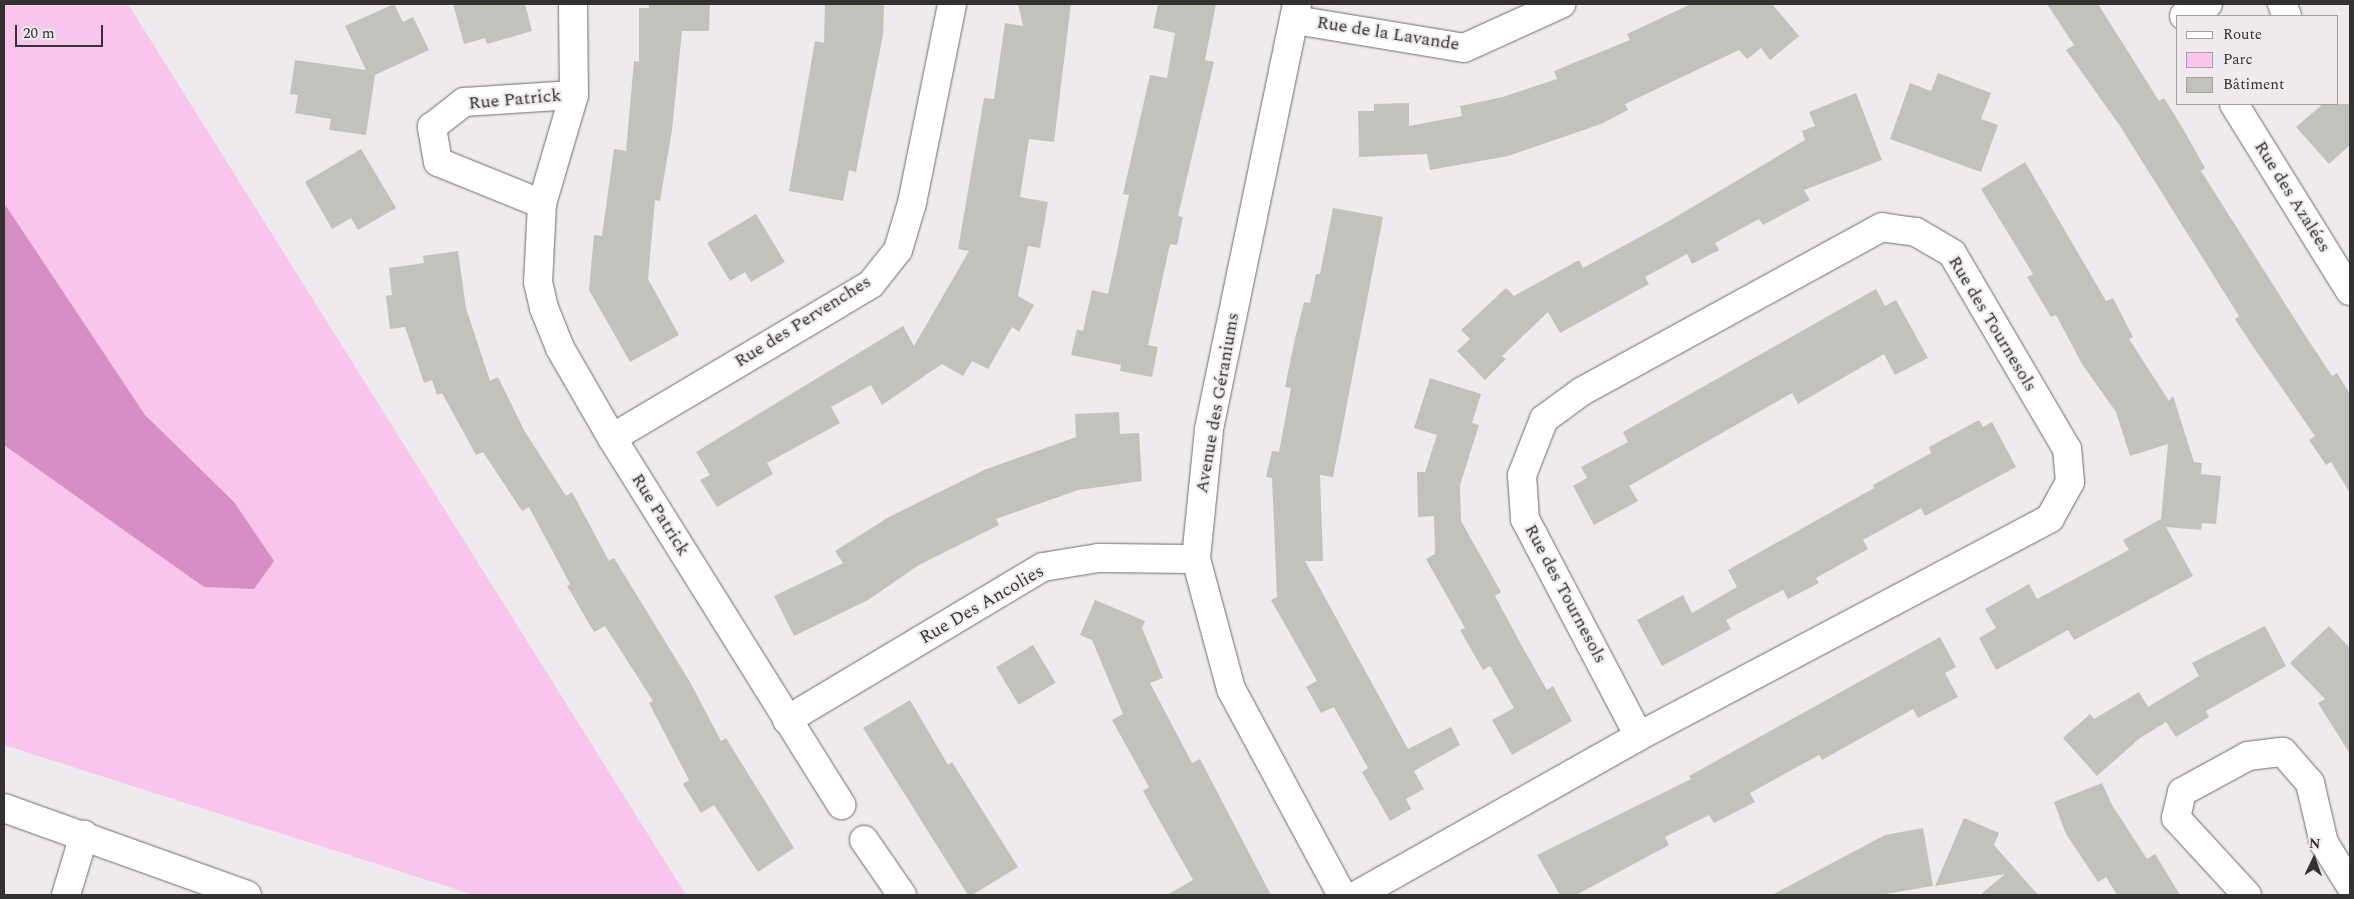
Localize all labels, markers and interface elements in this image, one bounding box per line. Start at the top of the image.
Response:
street label: Rue de la Lavande [1315,12,1461,56]
scale bar [18,15,105,47]
legend [2176,15,2339,105]
text: 20 m [23,22,55,45]
text: Route [2223,23,2262,46]
text: Parc [2223,48,2253,71]
text: Bâtiment [2223,73,2284,96]
street label: Rue Patrick [468,85,562,115]
street label: Rue des Azalées [2249,137,2335,257]
street label: Rue des Tournesols [1943,252,2041,396]
street label: Rue des Pervenches [731,271,875,373]
street label: Avenue des Géraniums [1191,311,1245,495]
street label: Rue Patrick [626,470,694,560]
street label: Rue des Tournesols [1519,521,1611,667]
street label: Rue Des Ancolies [916,561,1048,649]
text: N [2309,833,2321,854]
north arrow [2289,834,2339,884]

